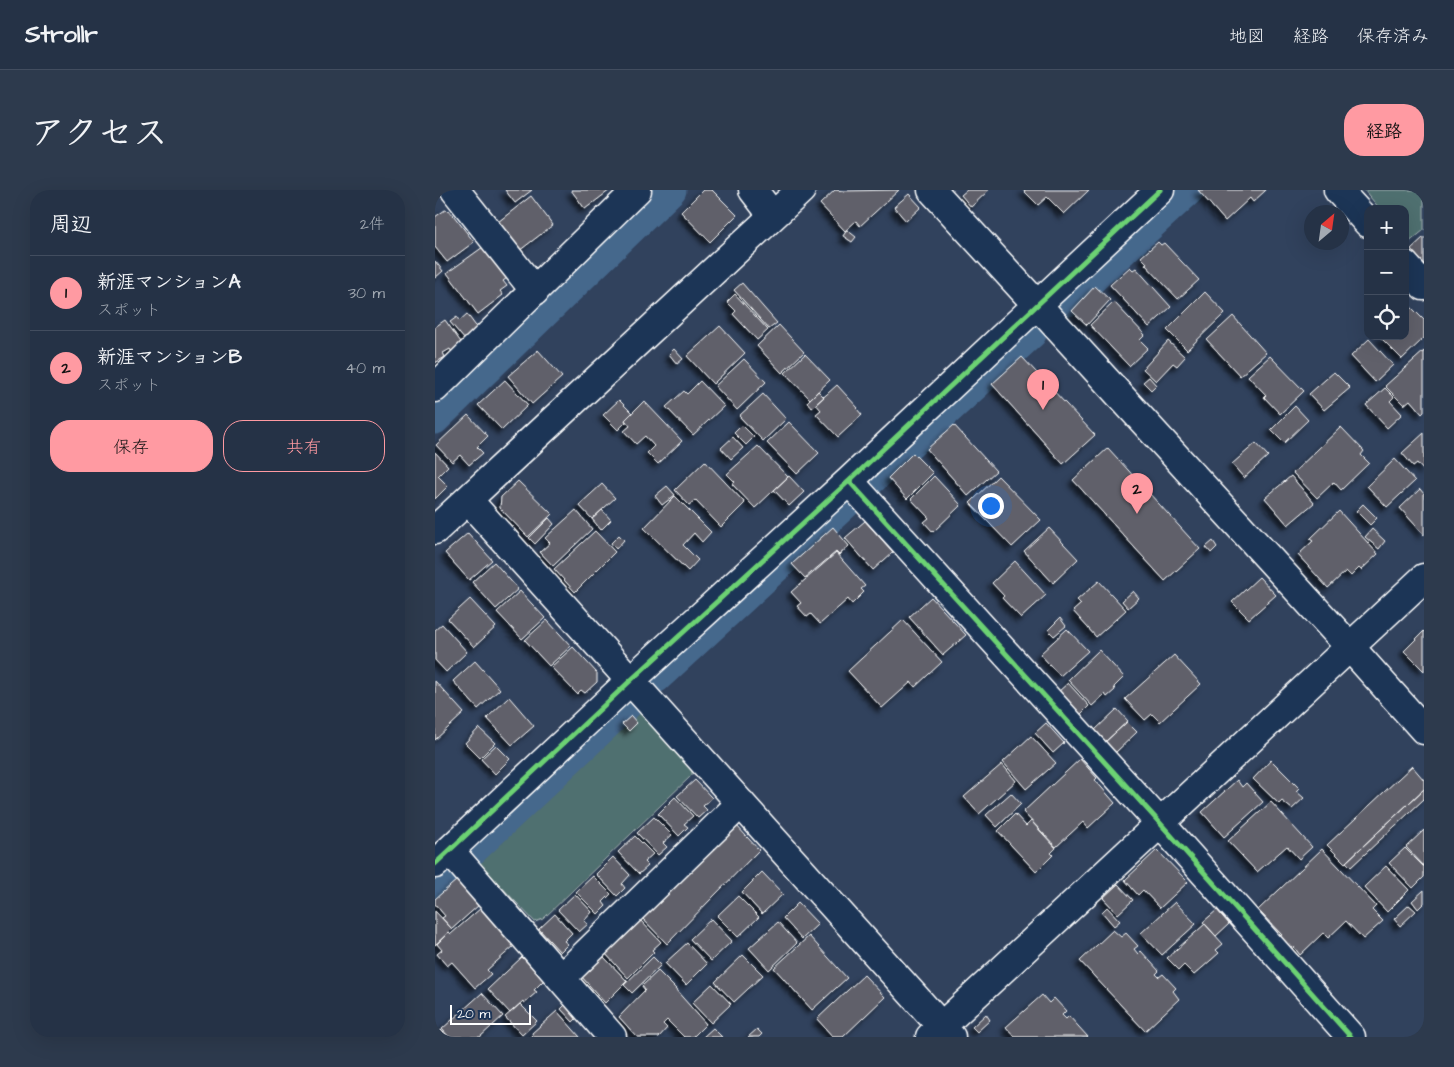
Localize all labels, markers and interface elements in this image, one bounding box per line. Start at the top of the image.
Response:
text: Strollr [25,18,98,52]
text: 地図 [1229,24,1265,49]
text: 経路 [1293,24,1329,49]
text: 保存済み [1357,24,1429,49]
button: 経路 [1344,104,1424,156]
text: アクセス [30,109,168,158]
north arrow [1304,205,1349,250]
map controls [1364,205,1409,340]
button: + [1364,205,1409,250]
text: 周辺 [50,210,92,239]
text: 2件 [360,213,385,235]
button: − [1364,250,1409,295]
text: 新涯マンションA [97,269,241,296]
text: 1 [65,282,67,304]
text: 30 m [348,282,385,304]
button: locate [1364,295,1409,340]
text: スポット [97,299,161,321]
text: 新涯マンションB [97,344,242,371]
text: 2 [61,357,71,379]
text: 40 m [345,357,385,379]
pin: 1 [1027,369,1059,410]
text: スポット [97,374,161,396]
button: 保存 [50,420,213,472]
button: 共有 [223,420,385,472]
pin: 2 [1121,473,1153,514]
your location [978,493,1004,519]
scale bar [450,1002,531,1025]
text: 20 m [457,1004,490,1024]

